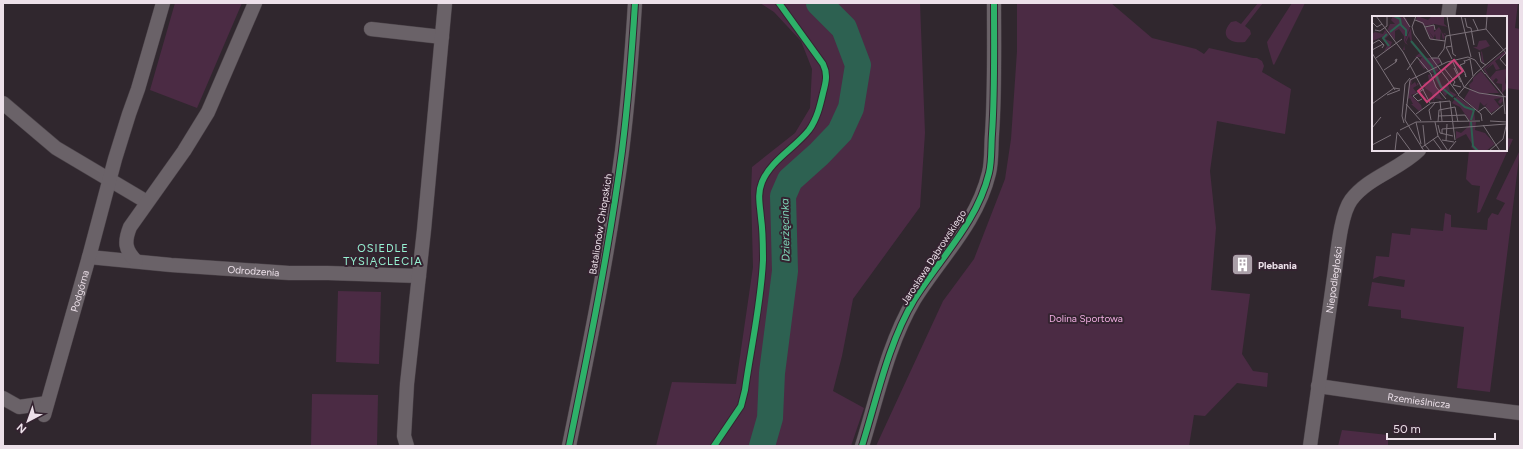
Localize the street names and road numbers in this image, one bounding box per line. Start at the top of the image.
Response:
street label: Batalionów Chłopskich [586,172,615,276]
street label: Jarosława Dąbrowskiego [898,207,969,307]
street label: Niepodległości [1323,245,1345,314]
street label: Odrodzenia [227,263,280,279]
street label: Podgórna [68,269,92,314]
street label: Rzemieślnicza [1387,390,1451,411]

